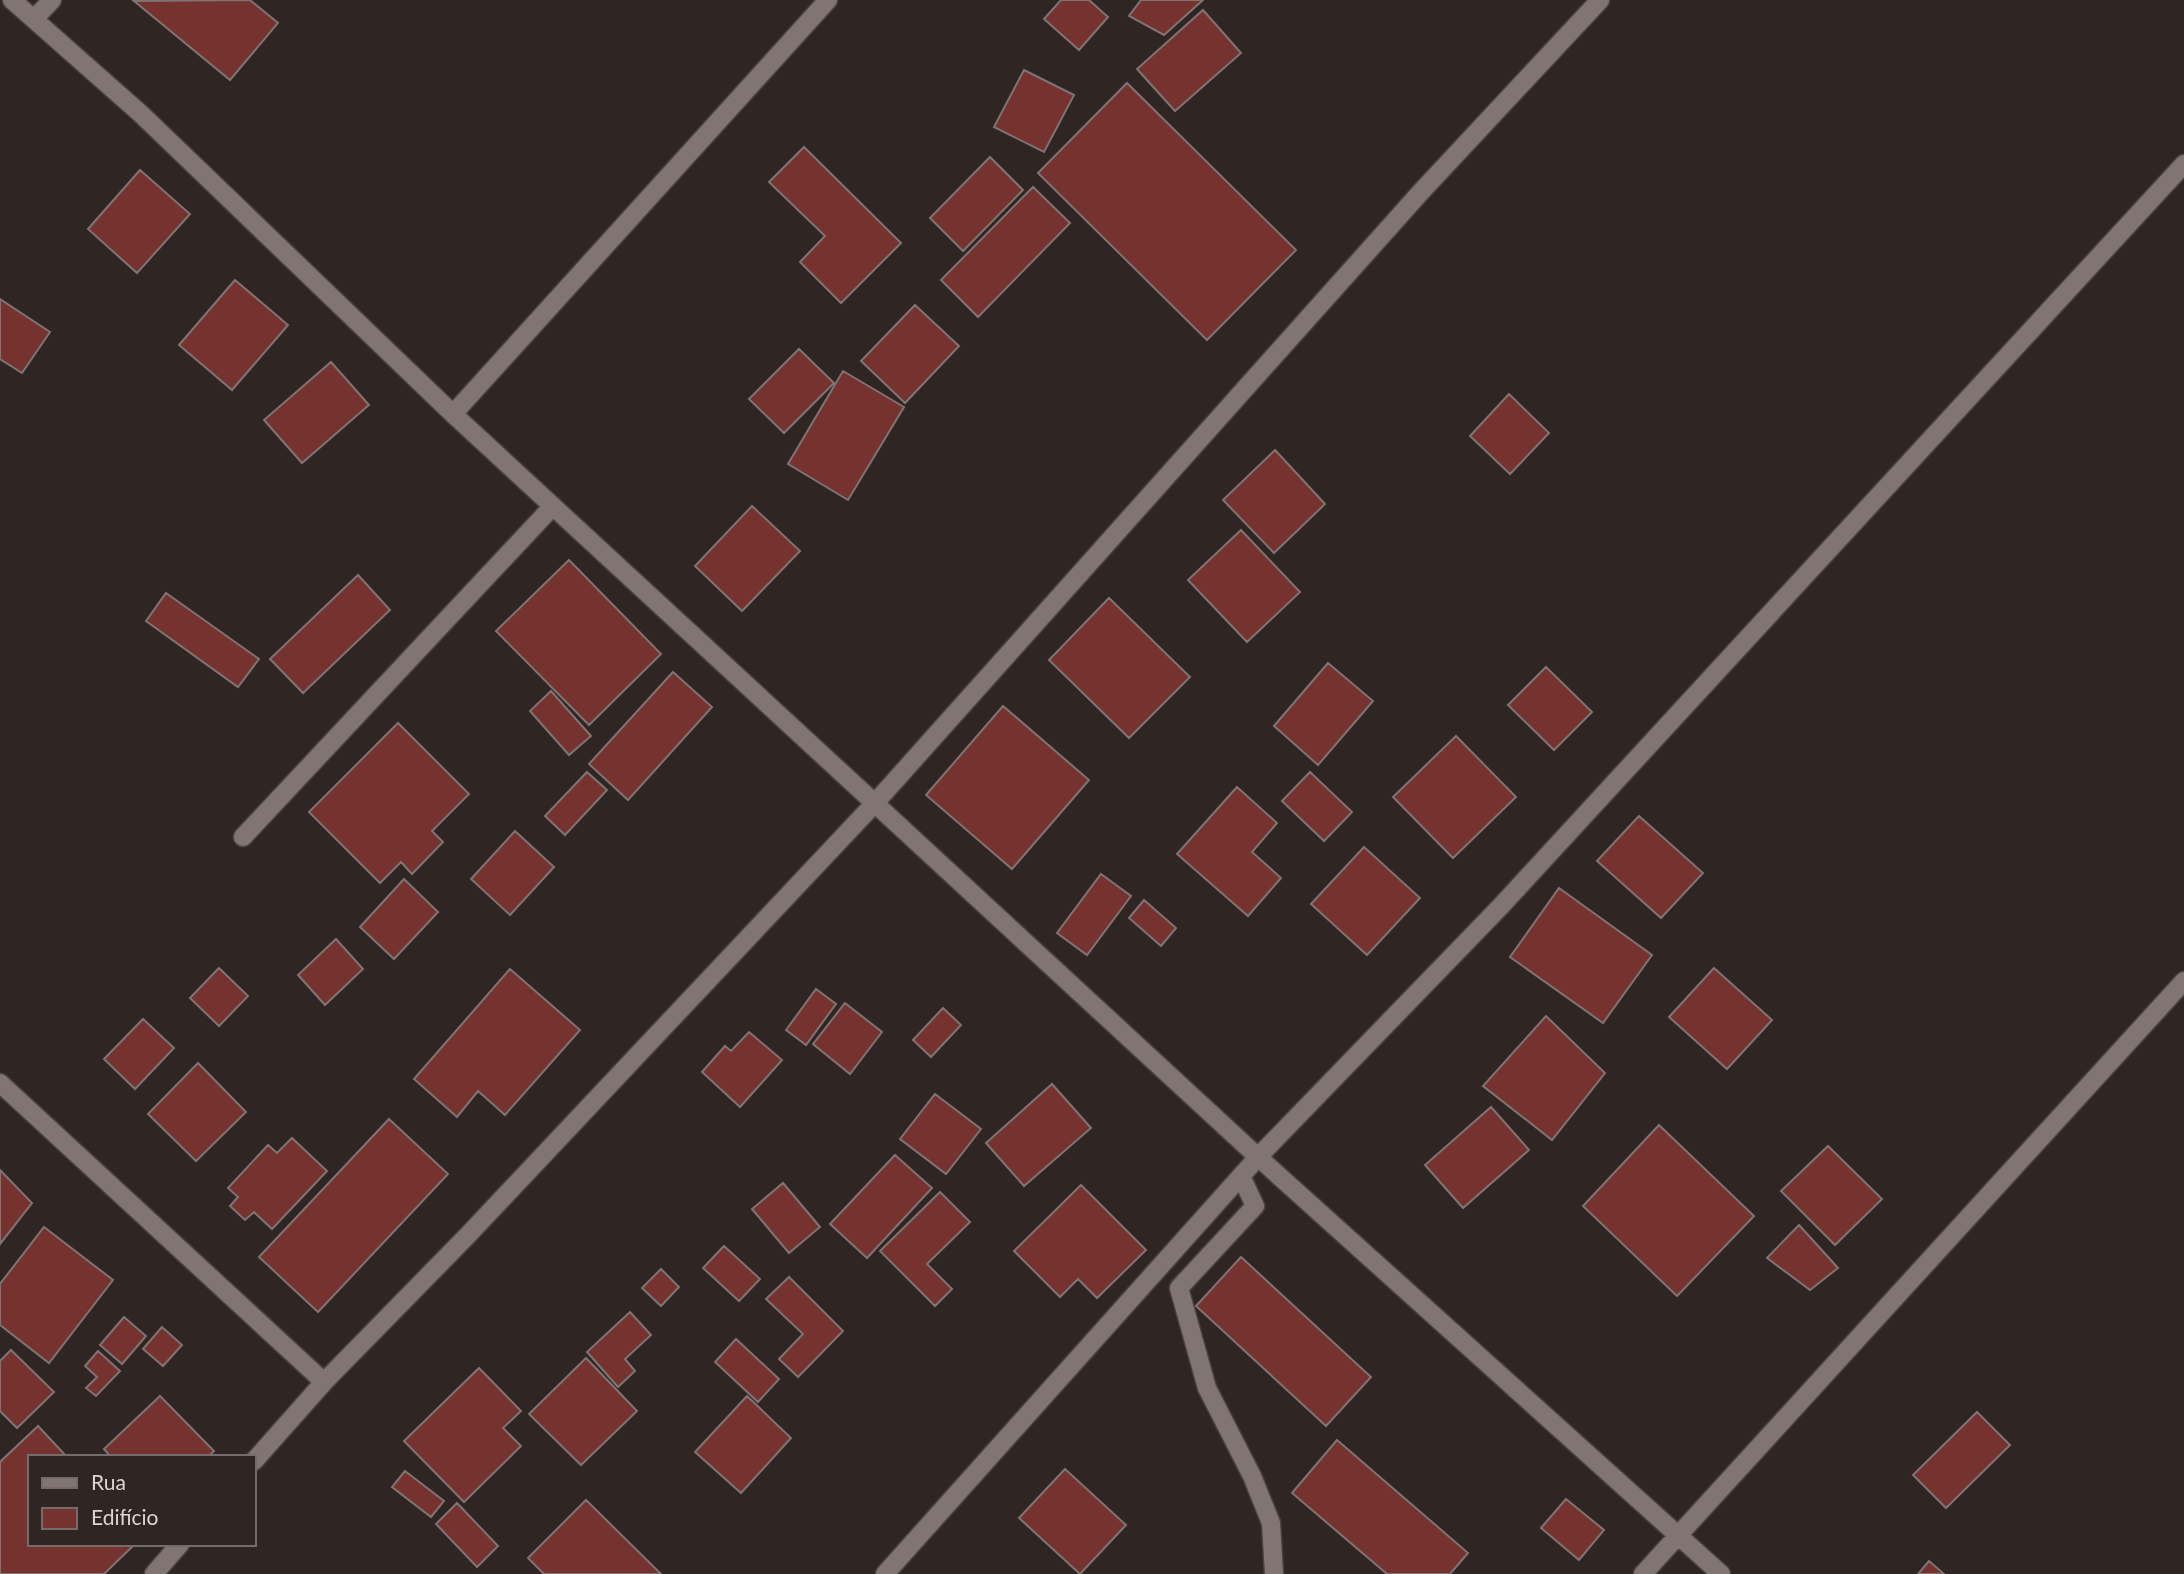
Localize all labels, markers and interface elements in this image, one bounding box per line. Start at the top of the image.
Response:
legend [28,1455,256,1546]
text: Rua [91,1469,126,1494]
text: Edifício [91,1504,159,1529]

